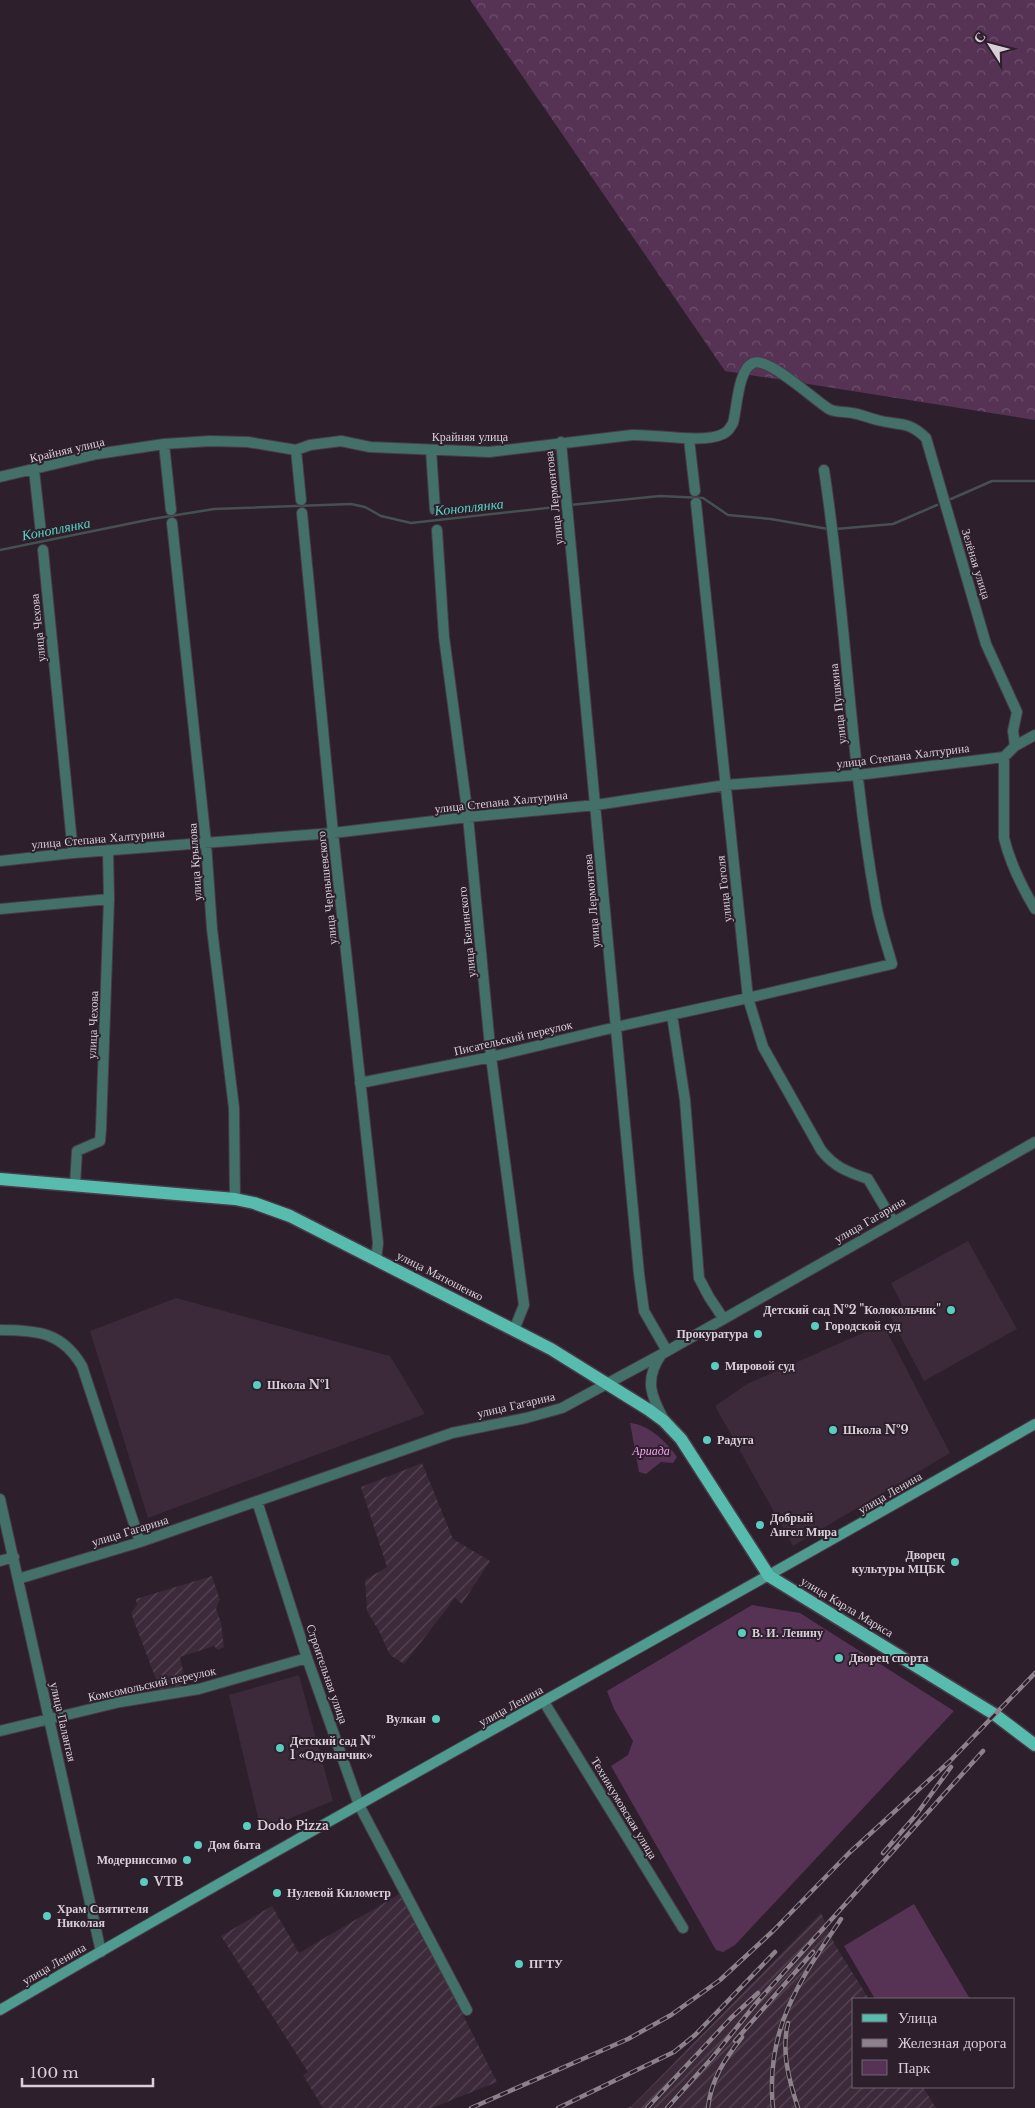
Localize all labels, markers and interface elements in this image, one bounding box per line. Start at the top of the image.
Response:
north arrow [965,20,1015,70]
text: С [969,28,990,47]
street label: Крайняя улица [432,429,509,444]
street label: Крайняя улица [28,433,106,465]
street label: улица Лермонтова [541,450,566,546]
water label: Коноплянка [433,494,504,520]
water label: Коноплянка [19,514,92,545]
street label: Зелёная улица [959,527,995,602]
street label: улица Чехова [26,593,49,663]
street label: улица Пушкина [826,662,849,745]
street label: улица Степана Халтурина [836,740,971,771]
street label: улица Степана Халтурина [434,787,569,816]
street label: улица Крылова [184,822,205,901]
street label: улица Степана Халтурина [31,825,166,852]
street label: улица Чернышевского [313,831,340,946]
street label: улица Лермонтова [580,853,603,949]
street label: улица Гоголя [712,855,734,923]
street label: улица Белинского [454,886,479,978]
street label: улица Чехова [84,990,101,1059]
street label: Писательский переулок [452,1017,574,1058]
street label: улица Гагарина [832,1193,908,1246]
street label: улица Матюшенко [394,1247,486,1304]
place label: Детский сад №2 "Колокольчик" [763,1302,941,1317]
marker: Детский сад №2 "Колокольчик" [945,1304,957,1316]
place label: Городской суд [825,1318,901,1333]
marker: Городской суд [809,1320,821,1332]
place label: Прокуратура [676,1326,748,1341]
marker: Прокуратура [752,1328,764,1340]
place label: Мировой суд [725,1358,795,1373]
marker: Мировой суд [709,1360,721,1372]
place label: Школа №1 [267,1377,330,1392]
marker: Школа №1 [251,1379,263,1391]
street label: улица Гагарина [475,1388,557,1421]
place label: Школа №9 [843,1422,909,1437]
marker: Школа №9 [827,1424,839,1436]
place label: Радуга [717,1432,754,1447]
marker: Радуга [701,1434,713,1446]
park label: Ариада [631,1443,670,1458]
street label: улица Ленина [855,1468,925,1517]
place label: Добрый Ангел Мира [770,1510,837,1539]
street label: улица Гагарина [90,1512,171,1549]
marker: Добрый Ангел Мира [754,1519,766,1531]
place label: Дворец культуры МЦБК [852,1547,945,1576]
marker: Дворец культуры МЦБК [949,1556,961,1568]
street label: улица Карла Маркса [798,1573,897,1640]
street label: Строительная улица [303,1622,352,1726]
place label: В. И. Ленину [752,1625,823,1640]
marker: В. И. Ленину [736,1627,748,1639]
place label: Дворец спорта [849,1650,929,1665]
marker: Дворец спорта [833,1652,845,1664]
street label: Комсомольский переулок [87,1663,217,1704]
street label: улица Палантая [47,1681,80,1764]
street label: улица Ленина [476,1681,546,1729]
place label: Вулкан [386,1711,426,1726]
marker: Вулкан [430,1713,442,1725]
place label: Детский сад № 1 «Одуванчик» [290,1733,376,1762]
marker: Детский сад № 1 «Одуванчик» [274,1742,286,1754]
street label: Техникумовская улица [588,1754,661,1862]
place label: Dodo Pizza [257,1818,329,1833]
marker: Dodo Pizza [241,1820,253,1832]
place label: Дом быта [208,1837,261,1852]
marker: Дом быта [192,1839,204,1851]
place label: Модерниссимо [97,1852,177,1867]
marker: Модерниссимо [181,1854,193,1866]
place label: VTB [153,1874,184,1889]
marker: VTB [138,1876,150,1888]
place label: Нулевой Километр [287,1885,391,1900]
marker: Нулевой Километр [271,1887,283,1899]
place label: Храм Святителя Николая [57,1901,149,1930]
marker: Храм Святителя Николая [41,1910,53,1922]
street label: улица Ленина [19,1939,89,1988]
place label: ПГТУ [529,1956,563,1971]
marker: ПГТУ [513,1958,525,1970]
legend [852,1998,1015,2088]
text: Улица [898,2008,937,2027]
text: Железная дорога [898,2033,1007,2052]
scale bar [22,2056,154,2088]
text: Парк [898,2058,931,2077]
text: 100 m [30,2063,79,2082]

